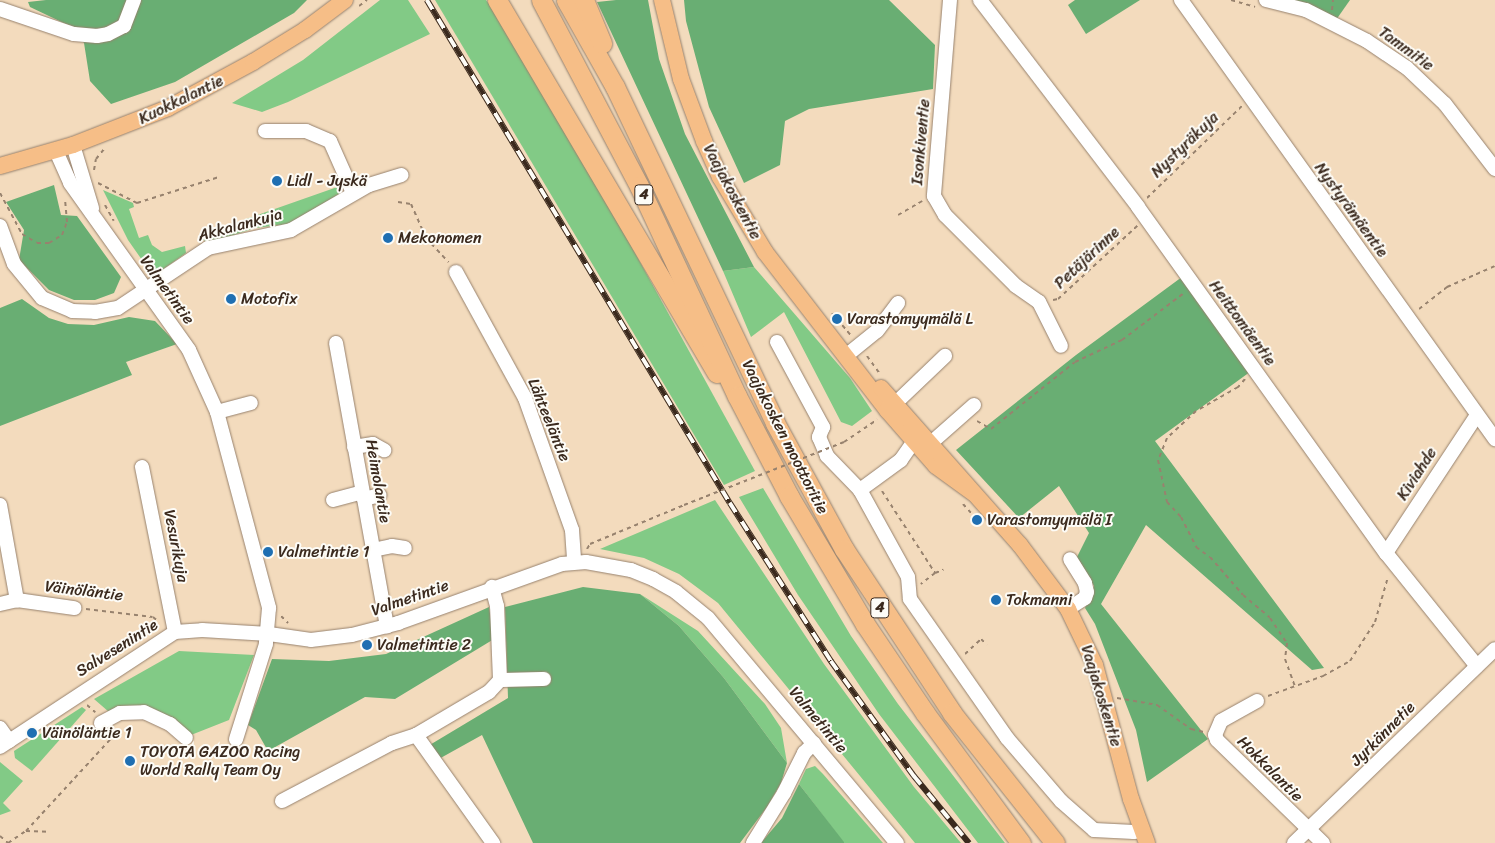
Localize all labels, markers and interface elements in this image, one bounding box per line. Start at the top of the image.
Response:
street label: Tammitie [1375,23,1437,75]
street label: Kuokkalantie [136,71,226,129]
street label: Isonkiventie [908,98,934,186]
street label: Nystyräkuja [1147,108,1223,182]
street label: Vaajakoskentie [699,141,765,243]
street label: Nystyrämäentie [1310,159,1392,261]
place label: Lidl - Jyskä [287,171,367,191]
marker: Lidl - Jyskä [271,175,283,187]
road number: 4 [634,182,654,208]
street label: Akkalankuja [196,205,284,245]
street label: Petäjärinne [1050,223,1124,293]
place label: Mekonomen [398,228,482,248]
marker: Mekonomen [382,232,394,244]
street label: Valmetintie [136,252,198,328]
street label: Heittomäentie [1205,277,1279,369]
place label: Motofix [241,289,297,309]
marker: Motofix [225,293,237,305]
place label: Varastomyymälä L [847,309,973,329]
marker: Varastomyymälä L [831,313,843,325]
street label: Vaajakosken moottoritie [738,357,832,517]
street label: Lähteeläntie [524,376,574,464]
street label: Heimolantie [361,438,395,524]
street label: Kiviahde [1393,444,1441,504]
street label: Vesurikuja [160,508,192,584]
place label: Varastomyymälä I [987,510,1112,530]
marker: Varastomyymälä I [971,514,983,526]
place label: Valmetintie 1 [278,542,370,562]
marker: Valmetintie 1 [262,546,274,558]
street label: Valmetintie [369,576,451,620]
street label: Väinöläntie [44,577,124,605]
place label: Tokmanni [1006,590,1072,610]
marker: Tokmanni [990,594,1002,606]
road number: 4 [870,596,890,620]
street label: Salvesenintie [73,615,161,681]
place label: Valmetintie 2 [377,635,471,655]
marker: Valmetintie 2 [361,639,373,651]
street label: Vaajakoskentie [1076,643,1126,749]
street label: Valmetintie [785,683,851,757]
street label: Jyrkännetie [1347,698,1419,770]
place label: Väinöläntie 1 [42,723,132,743]
marker: Väinöläntie 1 [26,727,38,739]
street label: Hokkalantie [1233,732,1307,806]
place label: TOYOTA GAZOO Racing World Rally Team Oy [140,742,301,780]
marker: TOYOTA GAZOO Racing World Rally Team Oy [124,755,136,767]

